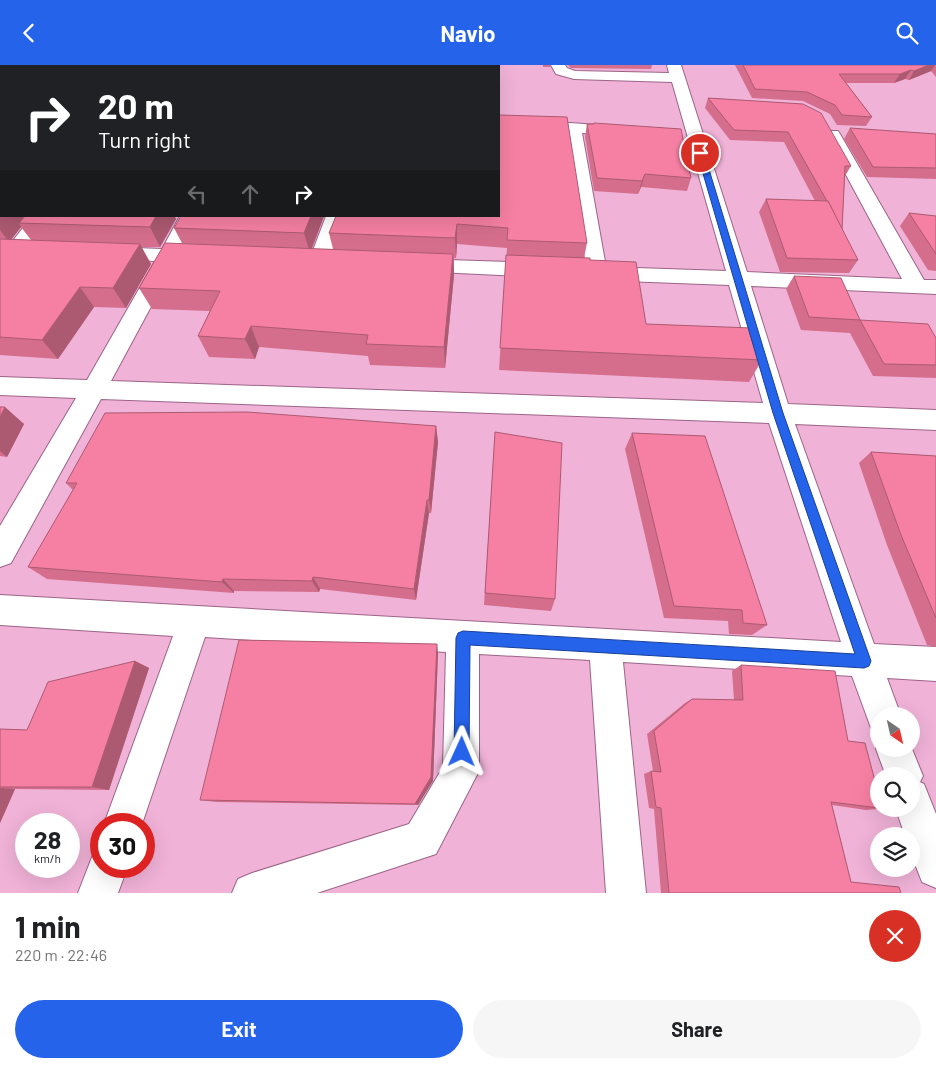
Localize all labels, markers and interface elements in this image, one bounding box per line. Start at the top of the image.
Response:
icon: back [15,19,43,47]
icon: search [893,19,921,47]
text: Navio [440,20,496,46]
text: 20 m [98,84,174,126]
icon: right [15,85,80,150]
text: Turn right [98,126,191,152]
pin [679,132,721,174]
icon: arrive [686,139,714,167]
icon: left [183,180,211,208]
icon: ahead [236,180,264,208]
icon: right [289,180,317,208]
north arrow [870,707,920,757]
map controls [870,707,920,877]
position arrow [435,725,487,777]
button: search [870,767,920,817]
speed limit sign: 30 [90,813,155,878]
text: 28 [34,824,61,854]
button: layers [870,827,920,877]
text: km/h [34,851,61,865]
text: 1 min [15,908,81,944]
button: close [869,910,921,962]
text: 220 m · 22:46 [15,945,107,964]
button: Exit [15,1000,463,1058]
button: Share [473,1000,921,1058]

